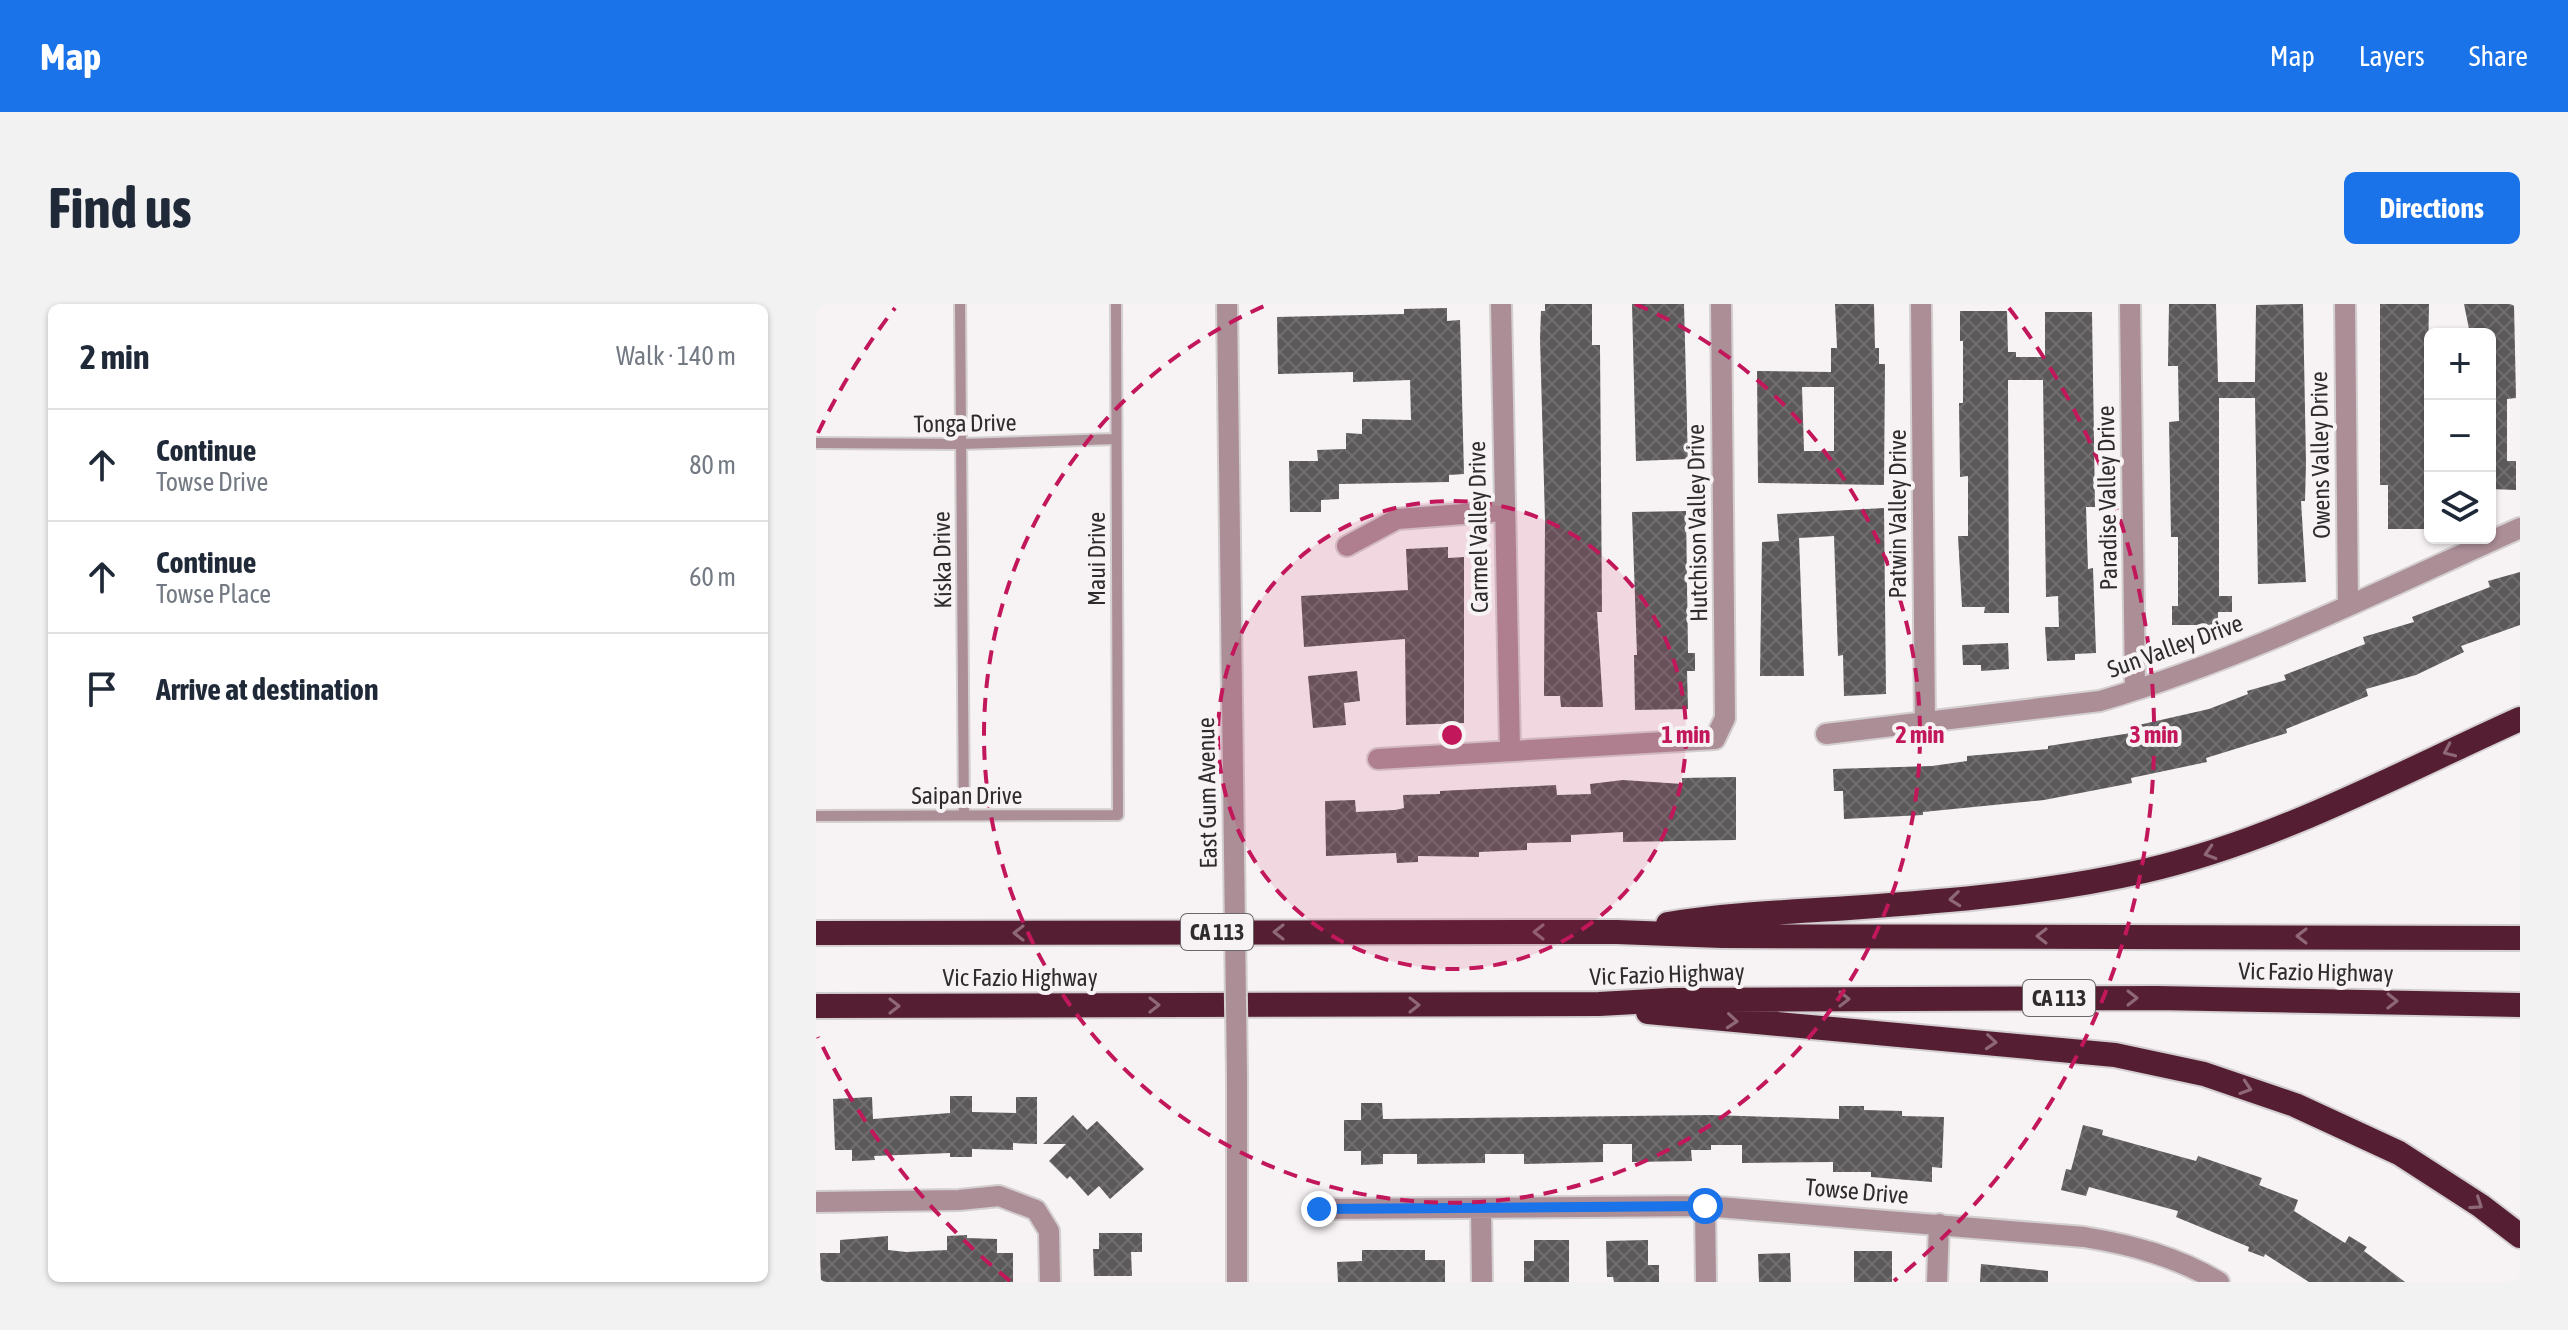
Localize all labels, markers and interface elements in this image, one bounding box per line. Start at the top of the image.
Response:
text: Map [40,35,101,78]
text: Map [2270,40,2315,72]
text: Layers [2359,40,2425,72]
text: Share [2469,40,2528,72]
button: Directions [2344,172,2520,244]
text: Find us [48,176,192,240]
map controls [2424,328,2496,544]
button: + [2424,328,2496,400]
text: 2 min [80,337,149,376]
text: Walk · 140 m [616,341,736,371]
street label: Owens Valley Drive [2305,371,2335,539]
button: − [2424,400,2496,472]
street label: Paradise Valley Drive [2092,405,2122,591]
street label: Tonga Drive [913,409,1017,437]
street label: Hutchison Valley Drive [1682,424,1712,622]
street label: Patwin Valley Drive [1884,429,1911,599]
text: Continue [156,433,256,467]
street label: Carmel Valley Drive [1463,441,1493,613]
icon: ahead [80,443,124,487]
text: 80 m [689,450,736,480]
text: Towse Drive [156,467,268,497]
button: layers [2424,472,2496,544]
street label: Kiska Drive [928,511,956,609]
street label: Maui Drive [1083,512,1110,606]
text: Continue [156,545,256,579]
icon: ahead [80,555,124,599]
text: 60 m [689,562,736,592]
text: Towse Place [156,579,271,609]
street label: Sun Valley Drive [2104,609,2246,683]
icon: arrive [80,667,124,711]
text: Arrive at destination [156,672,378,706]
street label: East Gum Avenue [1192,717,1222,869]
centre of rings [1438,721,1466,749]
text: 1 min [1661,721,1711,748]
text: 2 min [1895,721,1945,748]
text: 3 min [2129,721,2179,748]
one-way arrow [2443,741,2457,757]
street label: Saipan Drive [912,782,1022,809]
one-way arrow [2204,844,2217,860]
one-way arrow [1948,891,1961,908]
road number: CA 113 [1181,914,1253,950]
one-way arrow [1272,923,1285,941]
one-way arrow [1532,923,1545,941]
one-way arrow [1012,924,1025,942]
one-way arrow [2035,927,2048,945]
one-way arrow [2295,927,2308,945]
street label: Vic Fazio Highway [2238,957,2394,987]
street label: Vic Fazio Highway [1589,958,1745,990]
street label: Vic Fazio Highway [942,964,1098,991]
road number: CA 113 [2023,980,2095,1016]
one-way arrow [2126,989,2139,1007]
one-way arrow [1838,990,1851,1008]
one-way arrow [2386,992,2399,1010]
one-way arrow [1148,996,1161,1014]
one-way arrow [1408,996,1421,1014]
one-way arrow [888,997,901,1015]
one-way arrow [1726,1012,1739,1029]
one-way arrow [1985,1034,1998,1051]
one-way arrow [2238,1078,2252,1094]
street label: Towse Drive [1804,1173,1910,1209]
route start [1687,1188,1723,1224]
route end [1301,1191,1337,1227]
one-way arrow [2469,1194,2483,1209]

